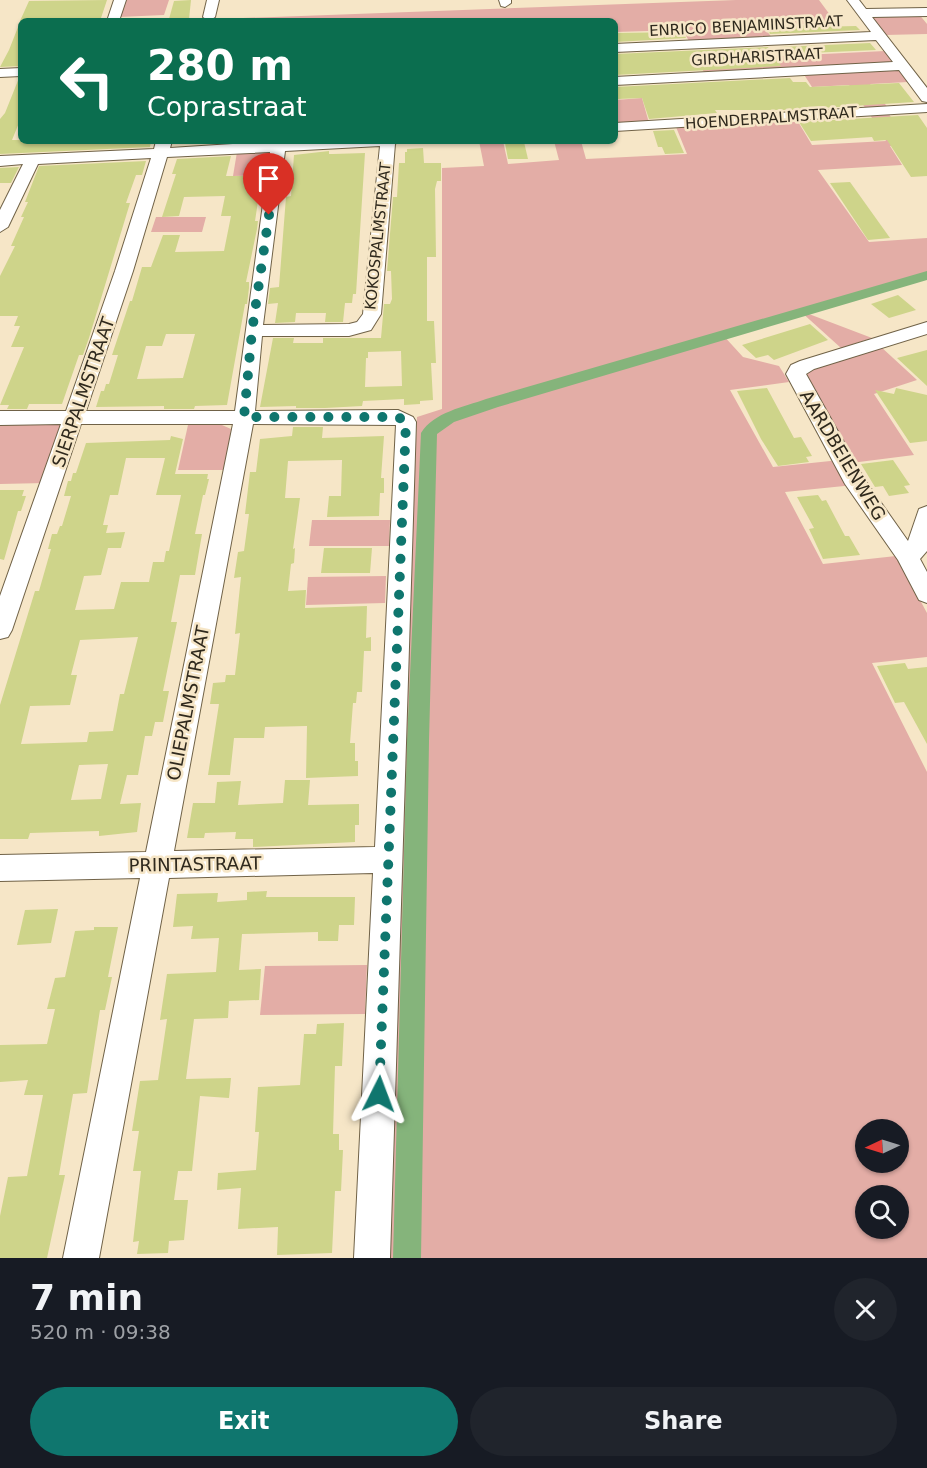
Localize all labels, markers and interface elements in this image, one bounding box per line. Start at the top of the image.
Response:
street label: ENRICO BENJAMINSTRAAT [649,12,844,40]
text: 280 m [147,41,293,90]
icon: left [48,42,126,120]
street label: GIRDHARISTRAAT [691,45,824,69]
text: Coprastraat [147,91,307,122]
street label: HOENDERPALMSTRAAT [684,103,858,133]
pin [243,153,294,215]
street label: KOKOSPALMSTRAAT [361,161,395,311]
icon: arrive [252,162,285,195]
street label: SIERPALMSTRAAT [47,313,119,470]
street label: AARDBEIENWEG [796,386,890,524]
street label: OLIEPALMSTRAAT [163,623,214,782]
street label: PRINTASTRAAT [128,852,263,876]
position arrow [347,1062,411,1126]
north arrow [855,1119,909,1173]
map controls [855,1119,909,1239]
button: search [855,1185,909,1239]
text: 7 min [30,1277,143,1318]
button: close [834,1278,897,1341]
text: 520 m · 09:38 [30,1320,171,1344]
button: Exit [30,1387,458,1456]
button: Share [470,1387,897,1456]

